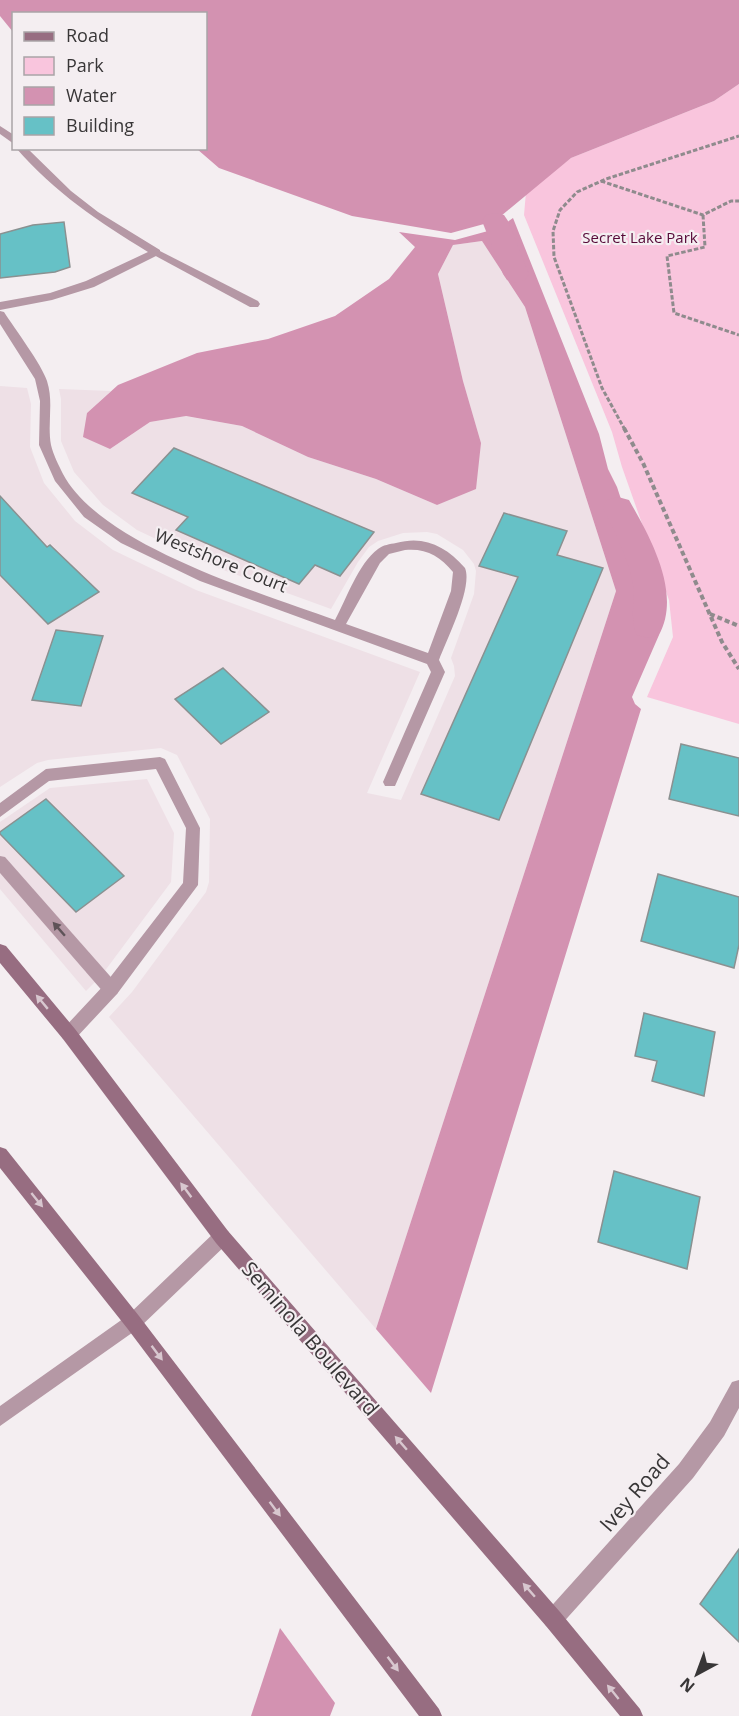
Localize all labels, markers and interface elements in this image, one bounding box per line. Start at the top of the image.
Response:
legend [12,12,207,150]
text: Road [66,23,109,47]
text: Park [66,53,104,77]
text: Water [66,83,117,107]
text: Building [66,113,134,137]
park label: Secret Lake Park [582,227,698,247]
street label: Westshore Court [151,522,291,598]
one-way arrow [53,922,66,937]
one-way arrow [36,994,49,1010]
one-way arrow [180,1182,193,1198]
one-way arrow [30,1193,42,1208]
street label: Seminola Boulevard [236,1255,386,1421]
one-way arrow [151,1346,163,1361]
one-way arrow [395,1436,408,1451]
street label: Ivey Road [593,1448,676,1537]
one-way arrow [269,1501,281,1516]
one-way arrow [523,1583,536,1598]
north arrow [667,1644,727,1704]
one-way arrow [387,1656,399,1672]
text: N [675,1673,699,1698]
one-way arrow [607,1684,620,1700]

